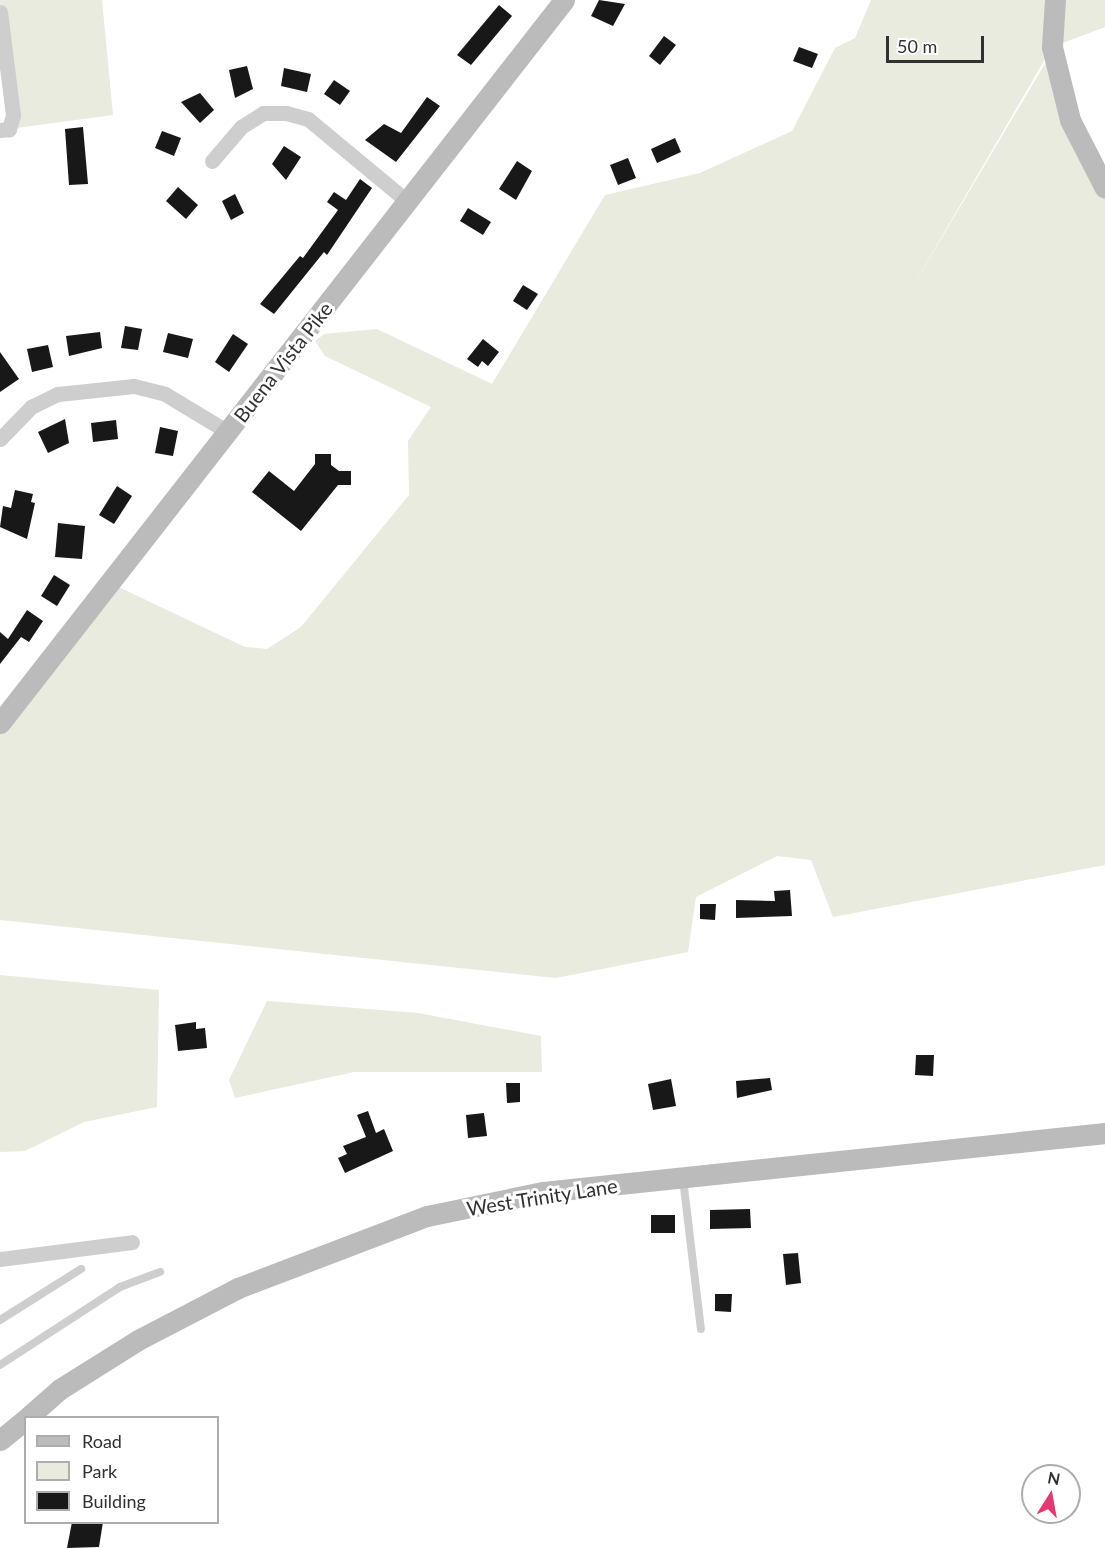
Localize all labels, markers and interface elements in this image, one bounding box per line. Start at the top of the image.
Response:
scale bar [889,24,986,62]
text: 50 m [897,35,937,57]
street label: Buena Vista Pike [228,297,338,427]
street label: West Trinity Lane [464,1173,620,1221]
legend [24,1416,219,1524]
text: Road [82,1430,122,1452]
text: Park [82,1460,117,1482]
north arrow [1021,1464,1081,1524]
text: N [1046,1467,1062,1488]
text: Building [82,1490,146,1512]

